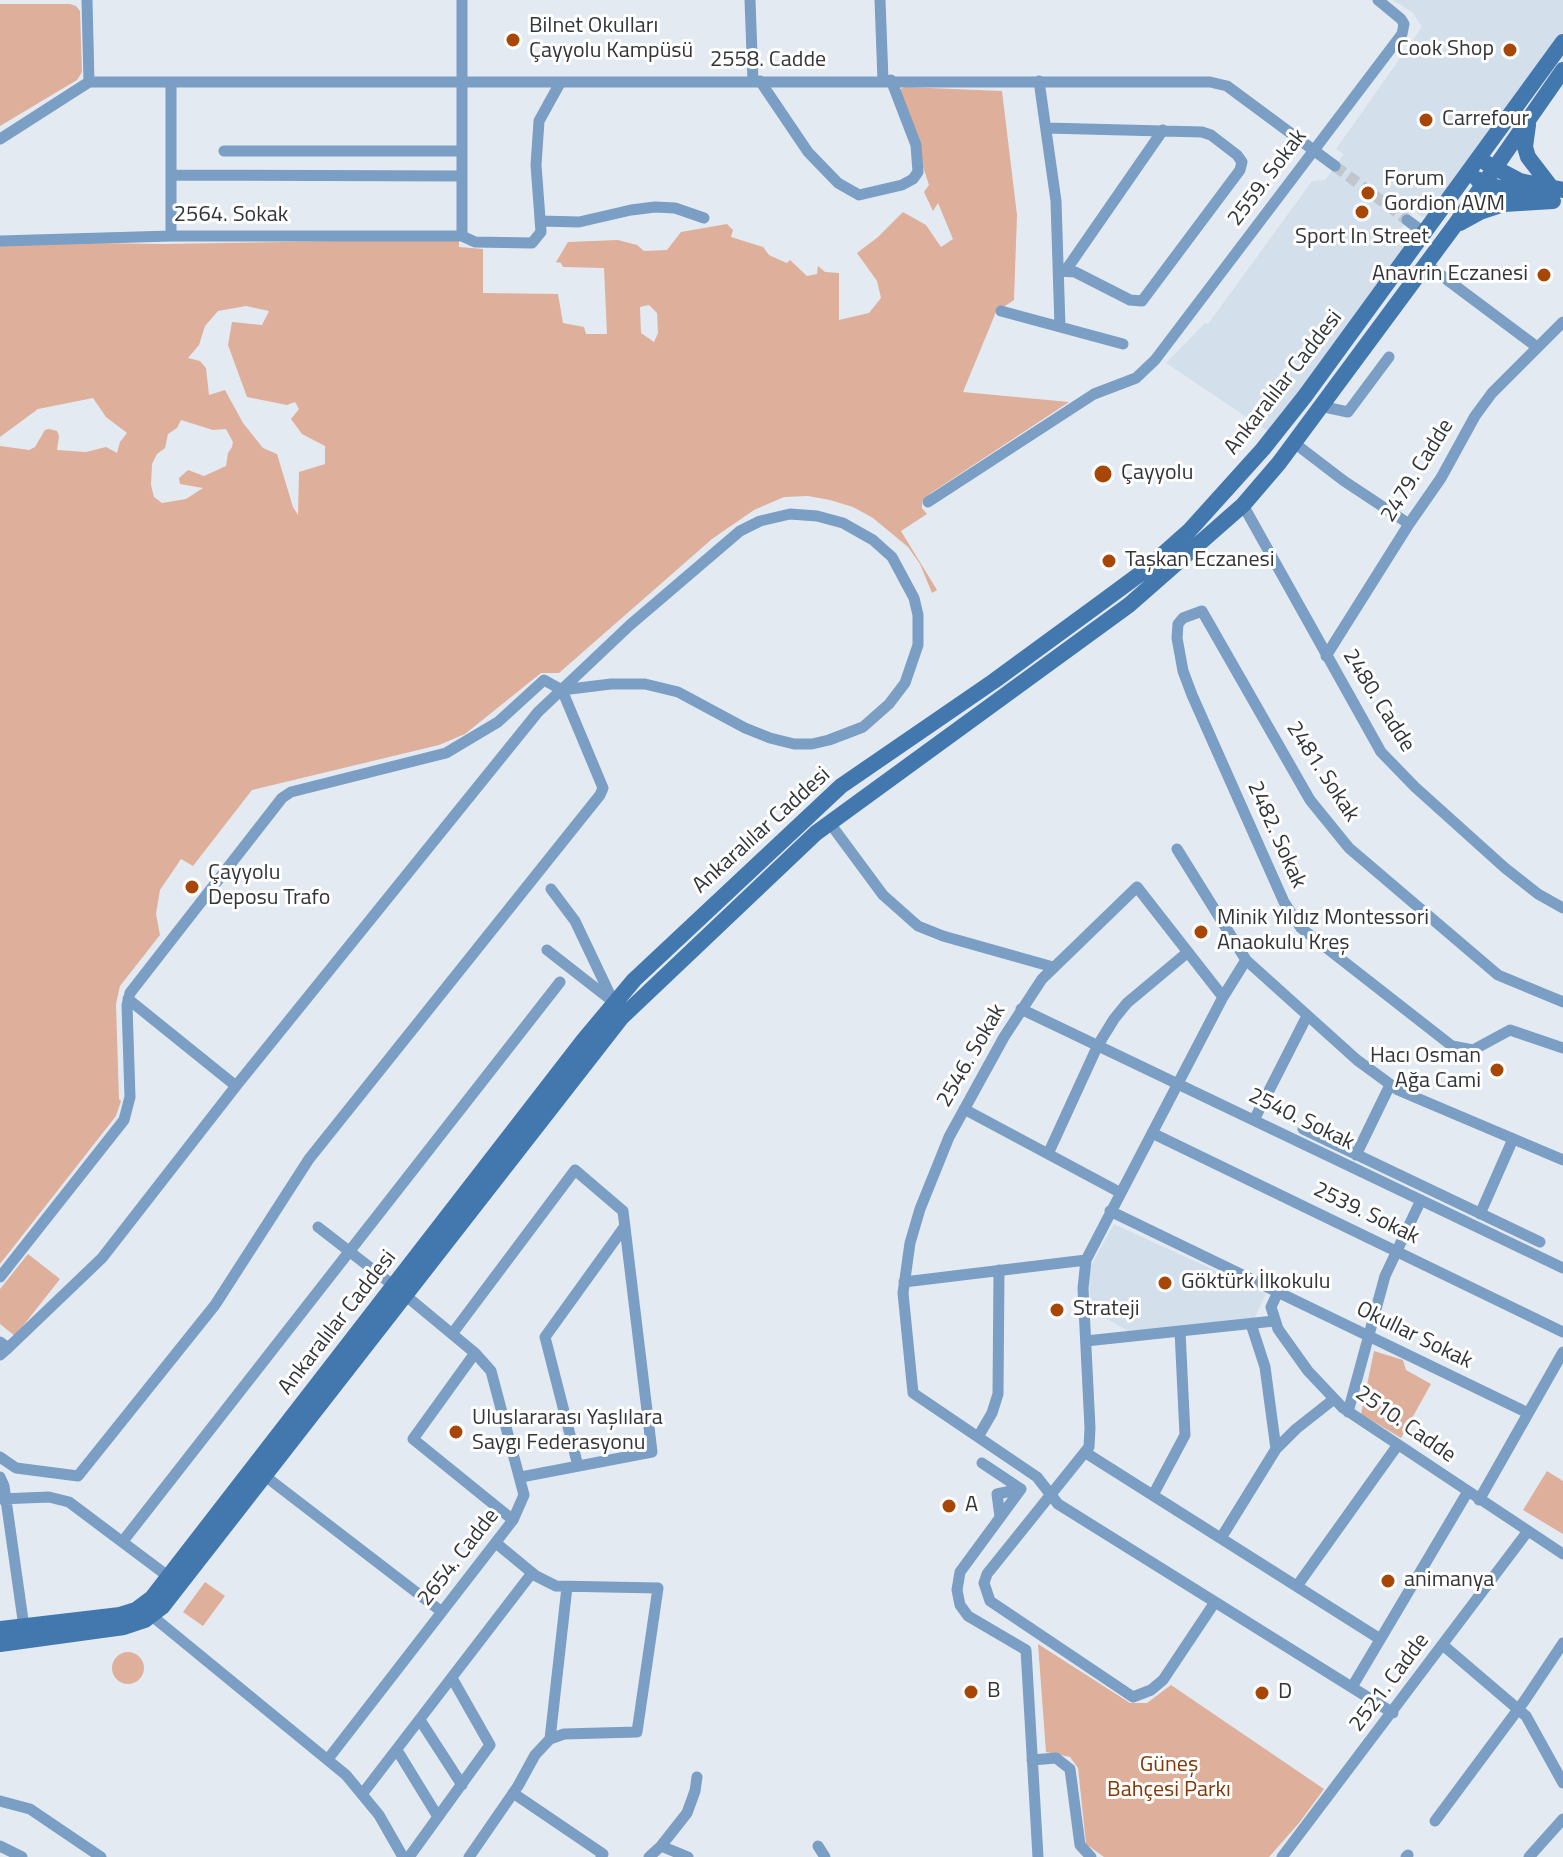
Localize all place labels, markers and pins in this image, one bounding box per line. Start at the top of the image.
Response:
place label: Bilnet Okulları Çayyolu Kampüsü [529,14,693,66]
marker: Bilnet Okulları Çayyolu Kampüsü [504,31,522,49]
place label: Cook Shop [1397,37,1494,63]
marker: Cook Shop [1501,41,1519,59]
place label: Carrefour [1442,107,1529,133]
marker: Carrefour [1417,111,1435,129]
place label: Forum Gordion AVM [1384,167,1505,218]
marker: Forum Gordion AVM [1359,184,1377,202]
marker: Sport In Street [1353,203,1371,221]
place label: Sport In Street [1295,225,1429,251]
place label: Anavrin Eczanesi [1372,262,1528,288]
marker: Anavrin Eczanesi [1535,266,1553,284]
place label: Çayyolu [1121,461,1193,487]
marker: Çayyolu [1092,463,1114,485]
place label: Taşkan Eczanesi [1125,548,1275,574]
marker: Taşkan Eczanesi [1100,552,1118,570]
place label: Çayyolu Deposu Trafo [208,861,330,912]
marker: Çayyolu Deposu Trafo [183,878,201,896]
place label: Minik Yıldız Montessori Anaokulu Kreş [1217,906,1429,958]
marker: Minik Yıldız Montessori Anaokulu Kreş [1192,923,1210,941]
place label: Hacı Osman Ağa Cami [1370,1044,1481,1096]
marker: Hacı Osman Ağa Cami [1488,1061,1506,1079]
place label: Göktürk İlkokulu [1181,1270,1330,1296]
marker: Göktürk İlkokulu [1156,1274,1174,1292]
place label: Strateji [1073,1297,1140,1323]
marker: Strateji [1048,1301,1066,1319]
place label: Uluslararası Yaşlılara Saygı Federasyonu [472,1406,663,1458]
marker: Uluslararası Yaşlılara Saygı Federasyonu [447,1423,465,1441]
place label: A [965,1493,978,1519]
marker: A [940,1497,958,1515]
place label: animanya [1404,1568,1494,1594]
marker: animanya [1379,1572,1397,1590]
place label: B [987,1679,1001,1705]
place label: D [1278,1680,1292,1706]
marker: B [962,1683,980,1701]
marker: D [1253,1684,1271,1702]

